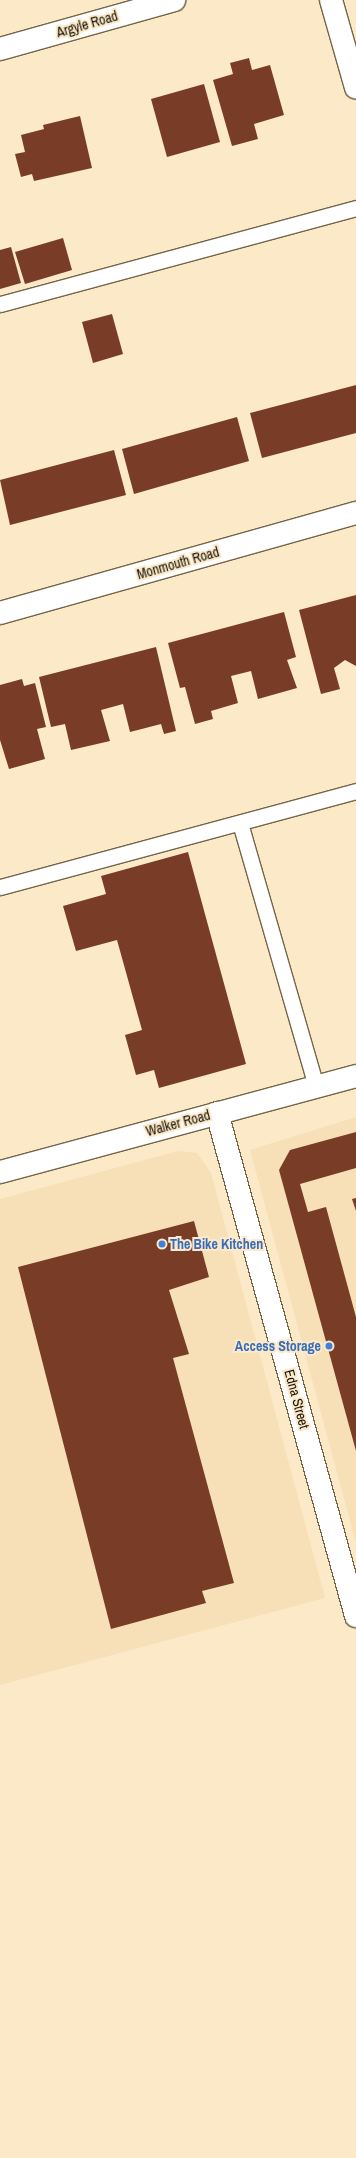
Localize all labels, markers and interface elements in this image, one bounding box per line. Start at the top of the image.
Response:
street label: Argyle Road [54,7,120,41]
street label: Monmouth Road [135,543,221,583]
street label: Walker Road [144,1106,212,1140]
place label: The Bike Kitchen [170,1236,263,1252]
marker: The Bike Kitchen [157,1239,167,1249]
place label: Access Storage [235,1338,321,1354]
marker: Access Storage [324,1341,334,1351]
street label: Edna Street [281,1368,313,1430]

